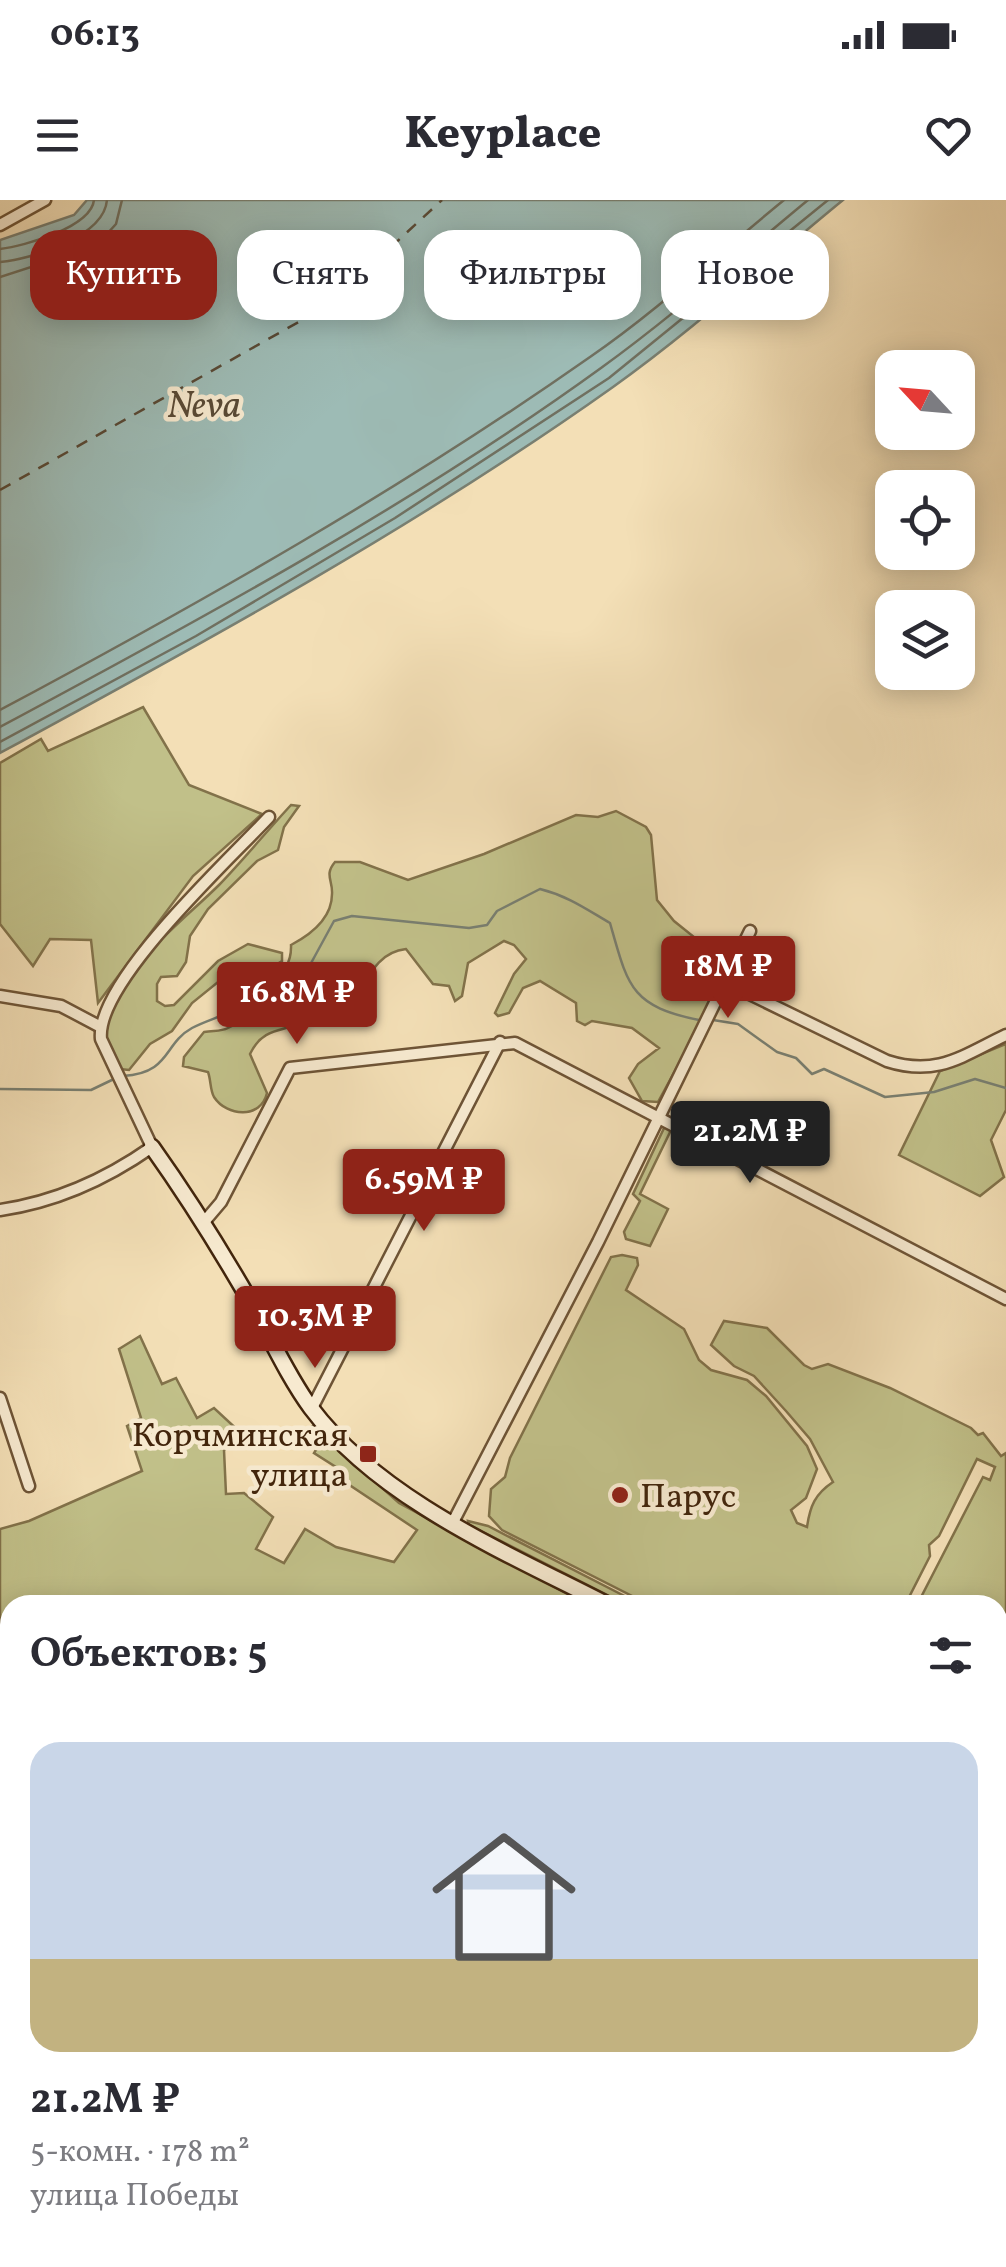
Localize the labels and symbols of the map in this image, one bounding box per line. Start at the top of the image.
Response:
north arrow [875,350,975,450]
water label: Neva [167,381,241,434]
pin: 18M ₽ [658,936,798,1021]
pin: 16.8M ₽ [205,962,389,1047]
pin: 21.2M ₽ [658,1101,842,1186]
pin: 6.59M ₽ [332,1149,516,1234]
pin: 10.3M ₽ [223,1286,407,1371]
place label: Корчминская улица [132,1413,348,1501]
marker: Корчминская улица [357,1443,379,1465]
place label: Парус [640,1474,736,1522]
marker: Парус [609,1484,631,1506]

